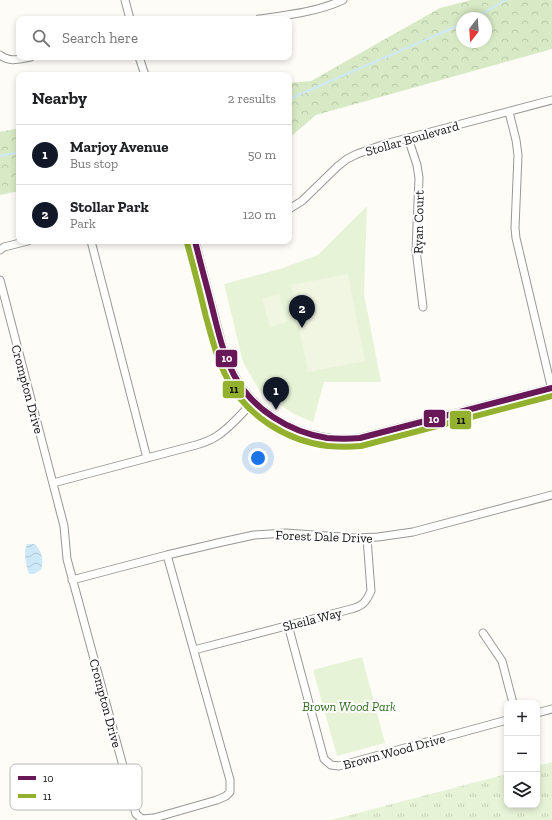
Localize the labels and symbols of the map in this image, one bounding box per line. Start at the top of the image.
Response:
north arrow [456,12,492,48]
street label: Stollar Boulevard [364,118,461,159]
street label: Ryan Court [410,190,427,254]
pin: 2 [289,295,315,328]
street label: Crompton Drive [8,343,47,435]
line badge: 10 [215,349,238,368]
text: 10 [222,352,232,365]
pin: 1 [263,377,289,410]
line badge: 11 [222,380,245,399]
text: 11 [230,383,239,396]
line badge: 10 [423,409,446,428]
line badge: 11 [449,410,472,430]
text: 10 [429,413,439,426]
text: 11 [457,414,466,427]
your location [248,448,268,468]
street label: Forest Dale Drive [275,527,373,546]
street label: Sheila Way [281,605,344,634]
street label: Crompton Drive [86,657,125,749]
park label: Brown Wood Park [302,699,396,714]
street label: Brown Wood Drive [341,731,447,772]
legend [10,764,142,810]
text: 10 [43,772,54,785]
text: 11 [43,790,52,803]

